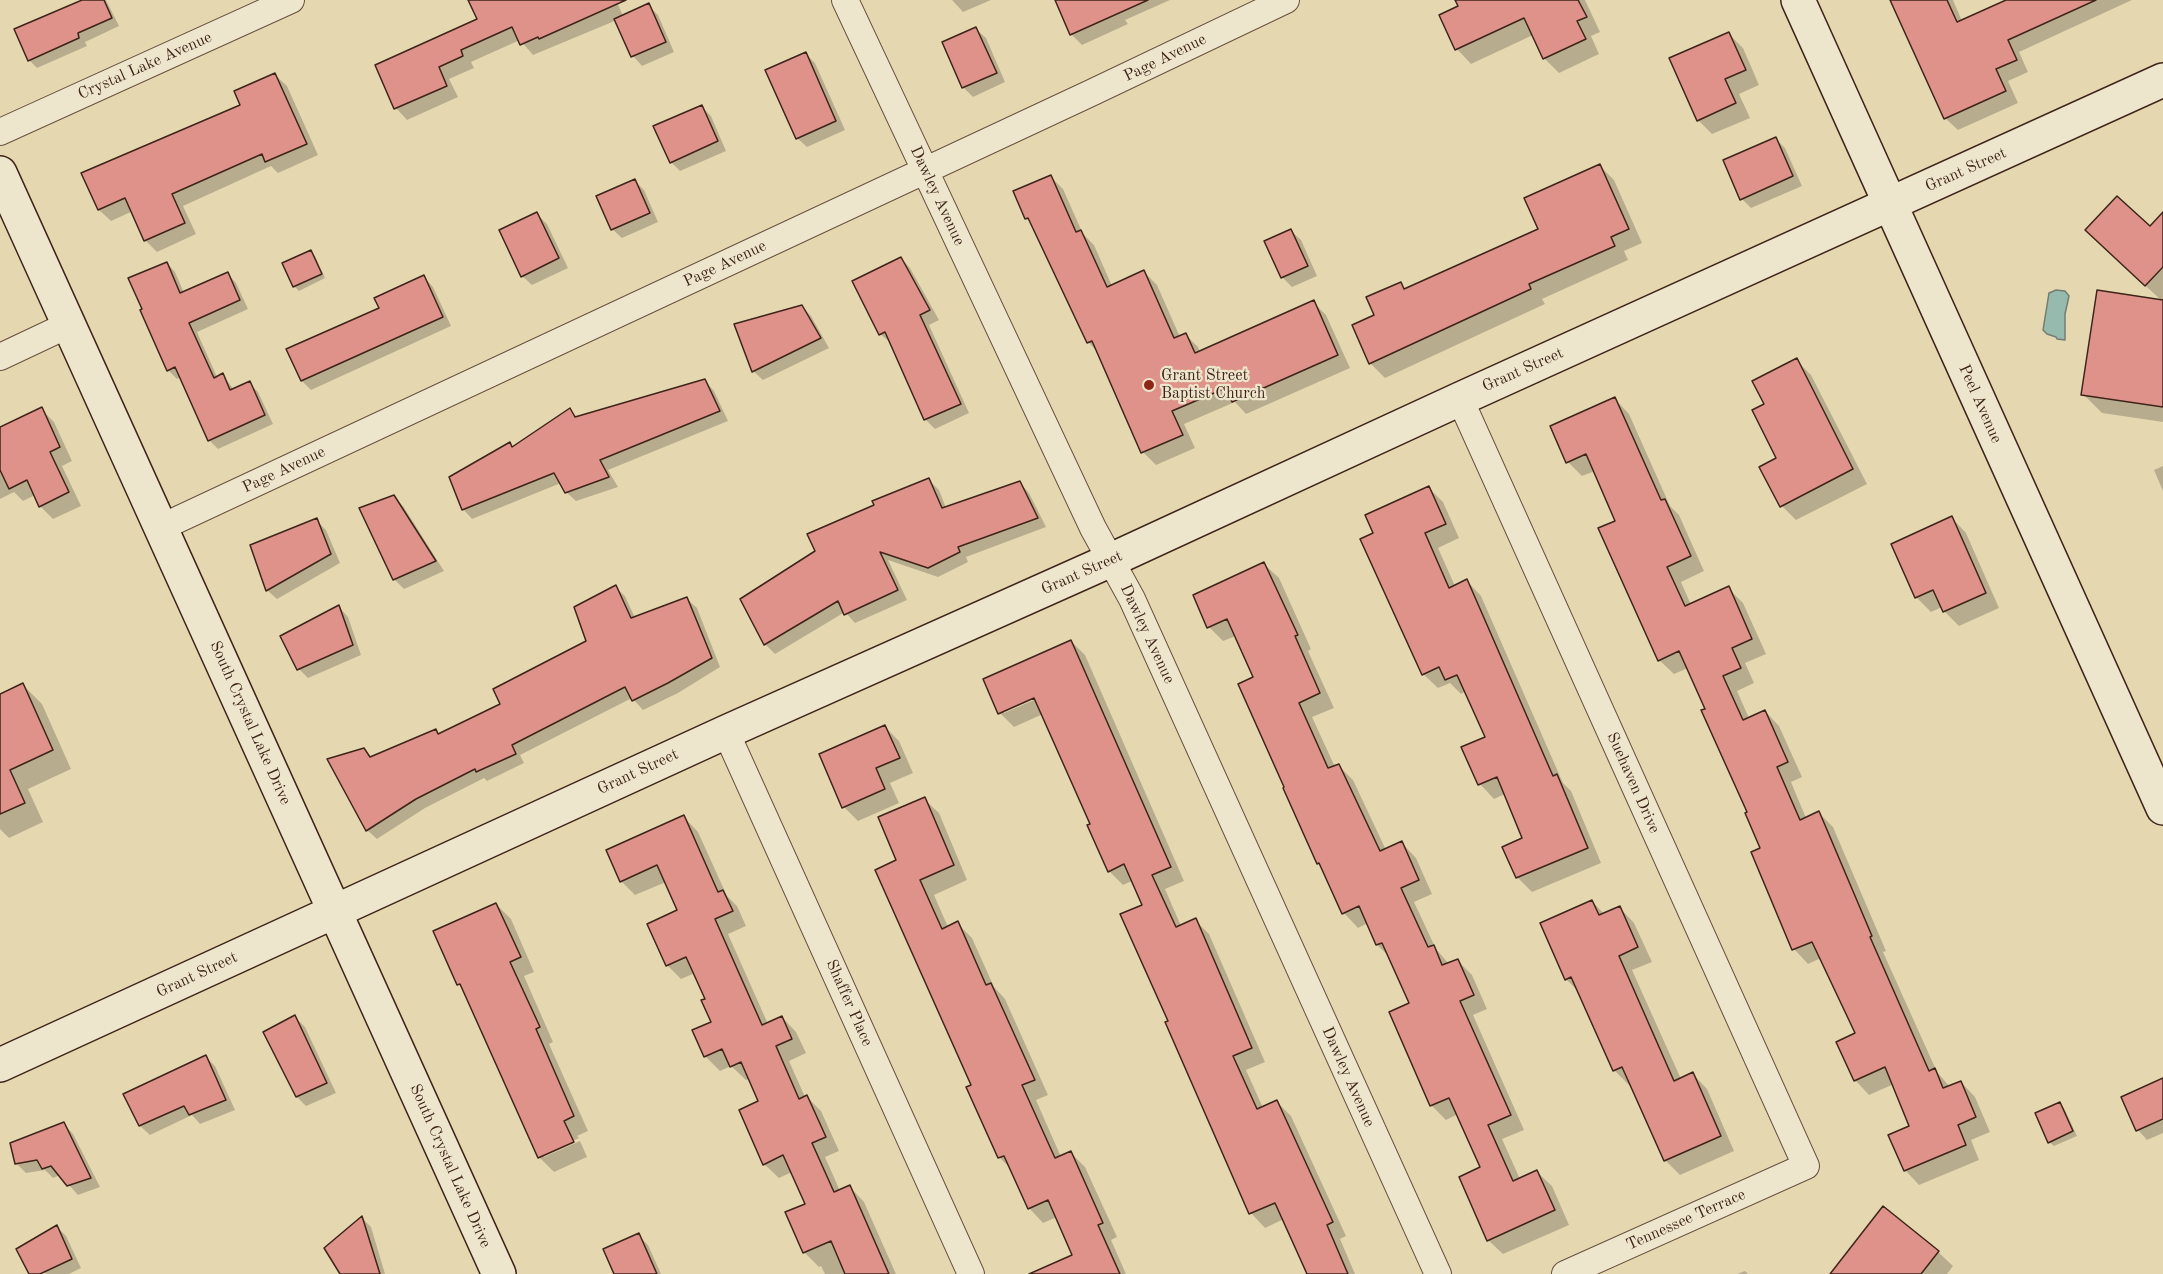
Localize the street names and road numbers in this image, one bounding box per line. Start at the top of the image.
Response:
street label: Crystal Lake Avenue [75,28,215,104]
street label: Page Avenue [1121,30,1209,86]
street label: Dawley Avenue [906,143,968,249]
street label: Grant Street [1922,144,2010,196]
street label: Page Avenue [680,236,770,292]
street label: Grant Street [1479,344,1567,396]
street label: Peel Avenue [1954,362,2006,446]
street label: Page Avenue [239,442,329,498]
street label: Grant Street [1038,547,1126,599]
street label: Dawley Avenue [1116,581,1178,687]
street label: South Crystal Lake Drive [205,638,295,808]
street label: Suehaven Drive [1602,730,1664,836]
street label: Grant Street [594,745,682,799]
street label: Grant Street [153,948,241,1002]
street label: Shaffer Place [821,957,877,1049]
street label: Dawley Avenue [1317,1024,1379,1130]
street label: South Crystal Lake Drive [405,1081,495,1251]
street label: Tennessee Terrace [1623,1185,1749,1255]

